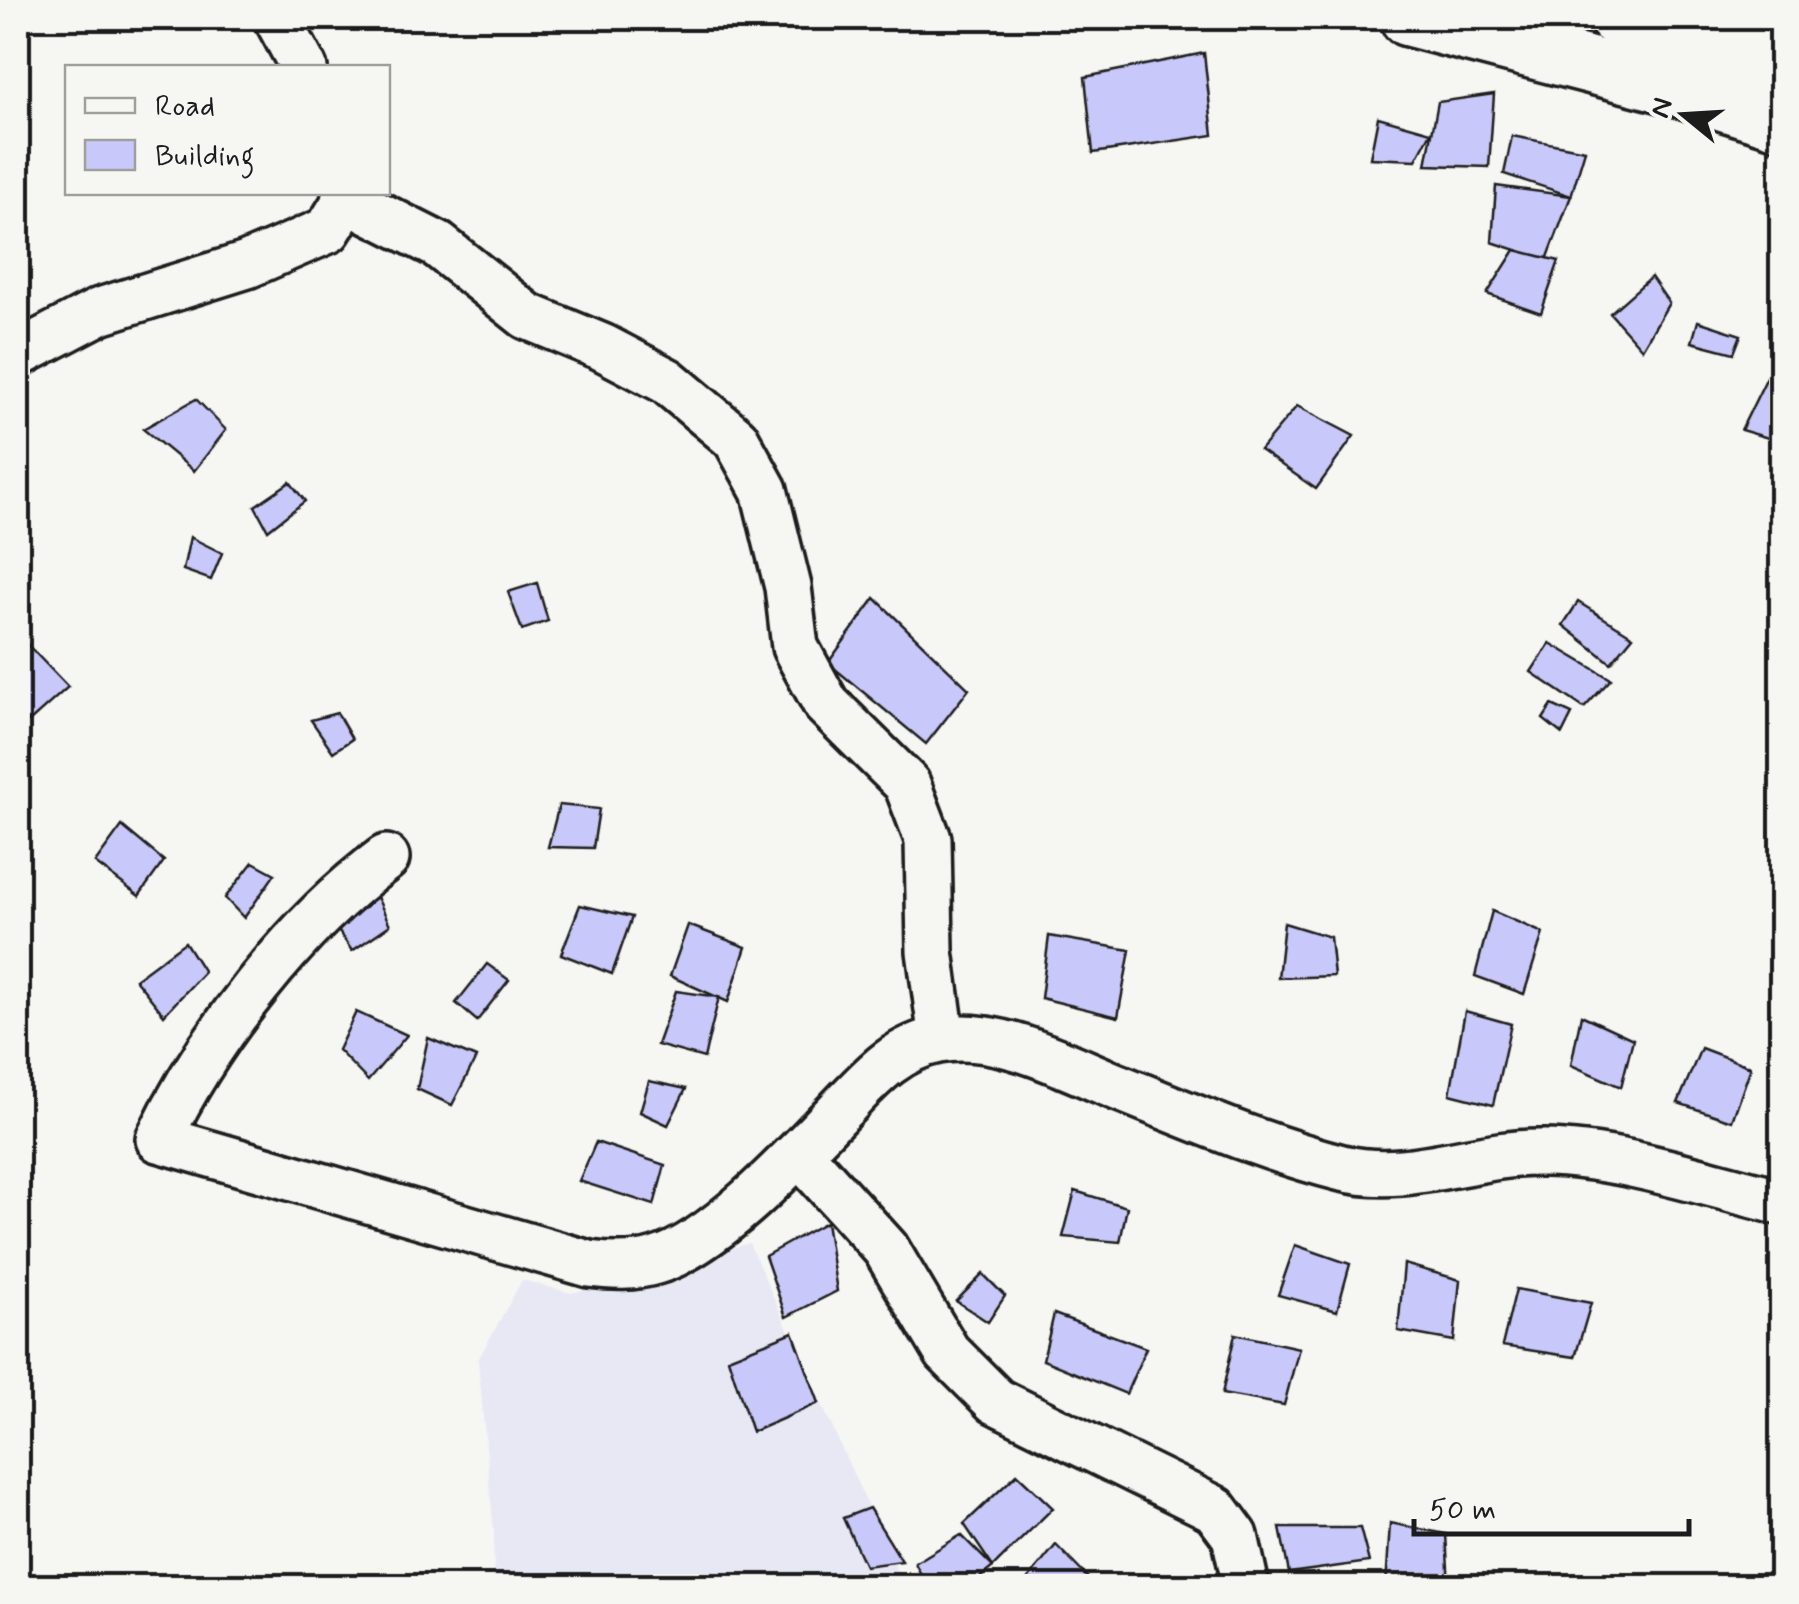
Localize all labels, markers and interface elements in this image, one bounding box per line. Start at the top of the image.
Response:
legend [65,65,390,195]
north arrow [1634,65,1734,165]
text: Road [155,87,215,126]
text: N [1642,93,1683,123]
text: Building [155,137,254,179]
scale bar [1414,1474,1689,1536]
text: 50 m [1429,1491,1496,1530]

